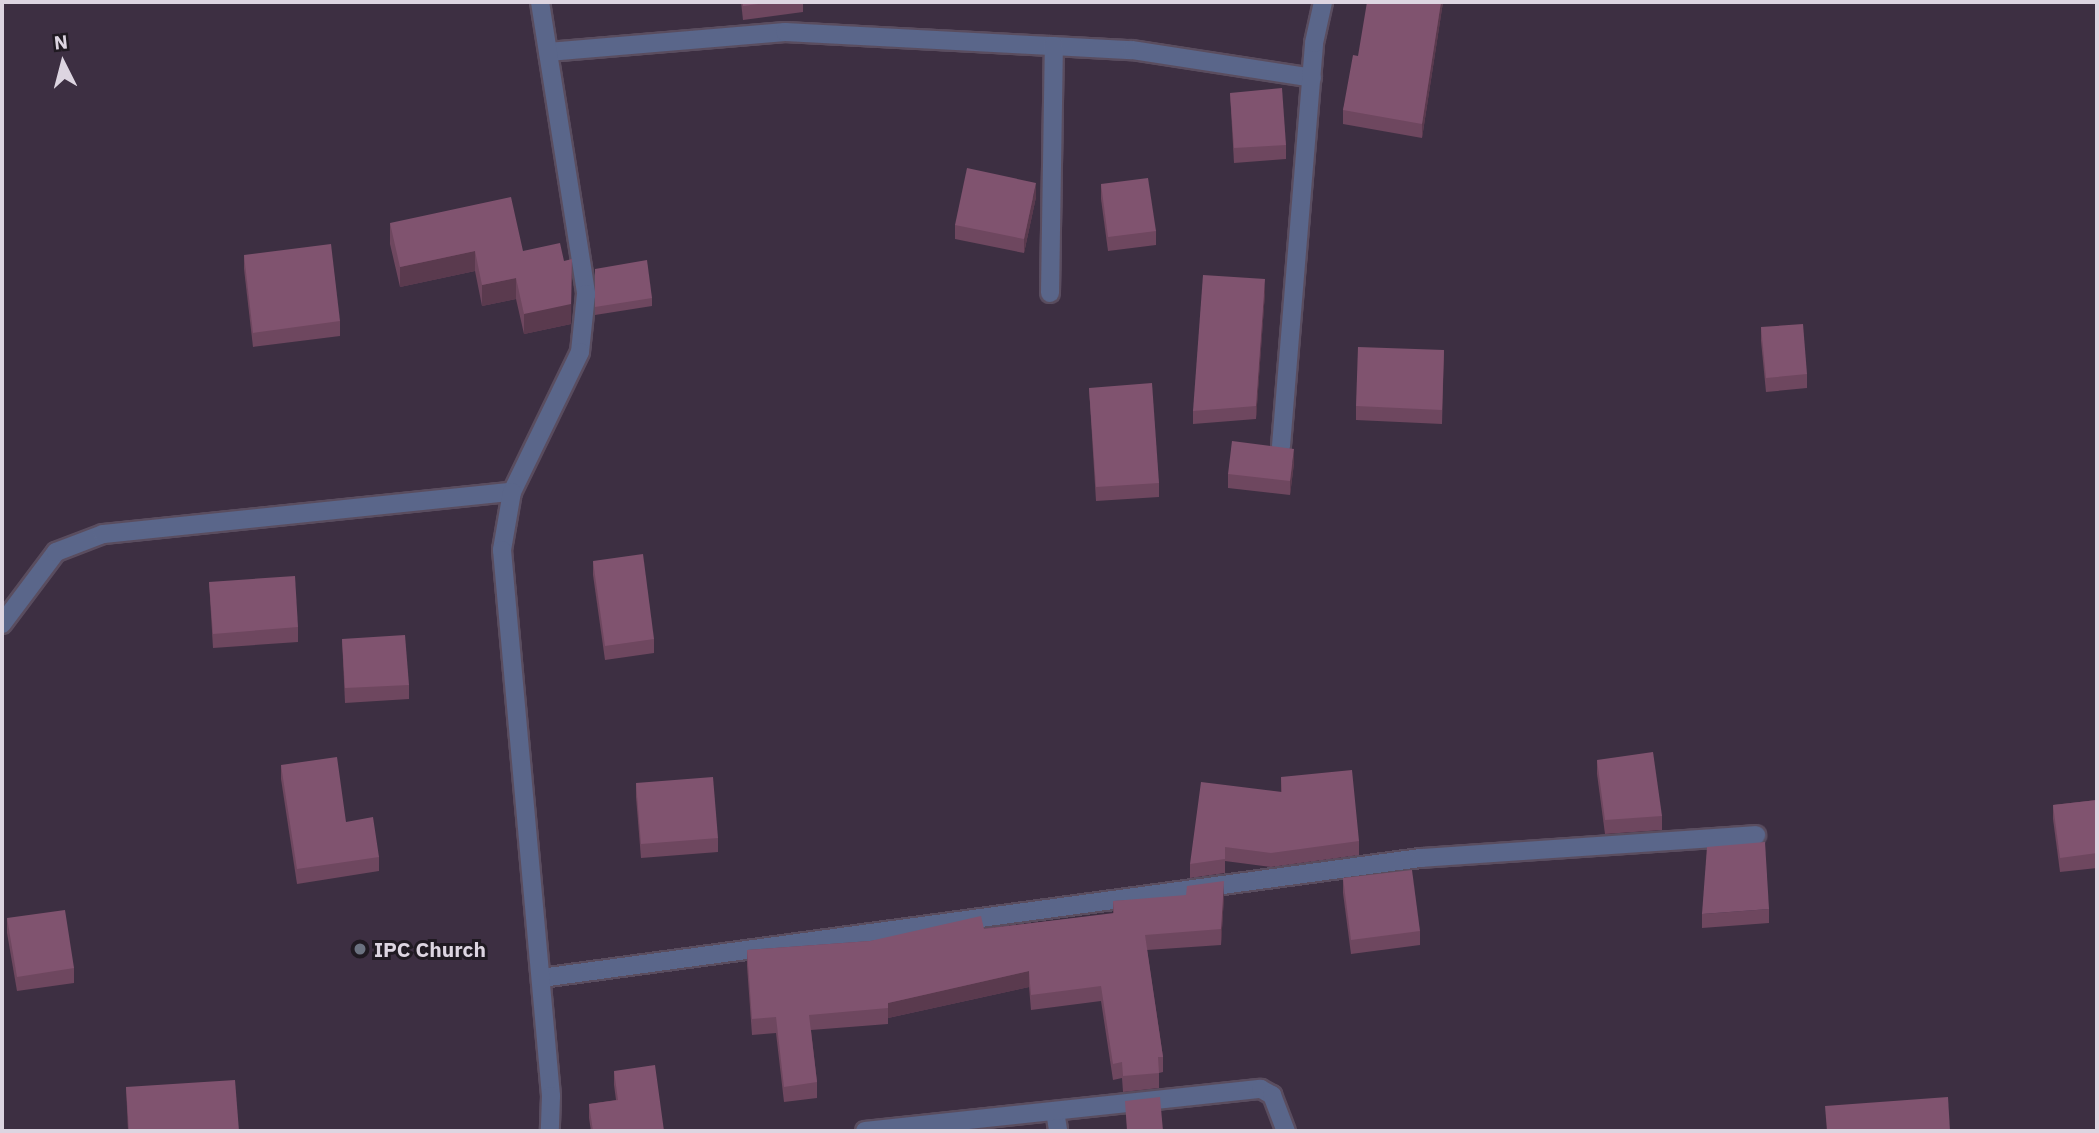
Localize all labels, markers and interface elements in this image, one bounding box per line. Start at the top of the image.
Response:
north arrow [28,28,98,98]
text: N [53,29,69,55]
place label: IPC Church [374,936,486,962]
marker: IPC Church [352,941,368,957]

